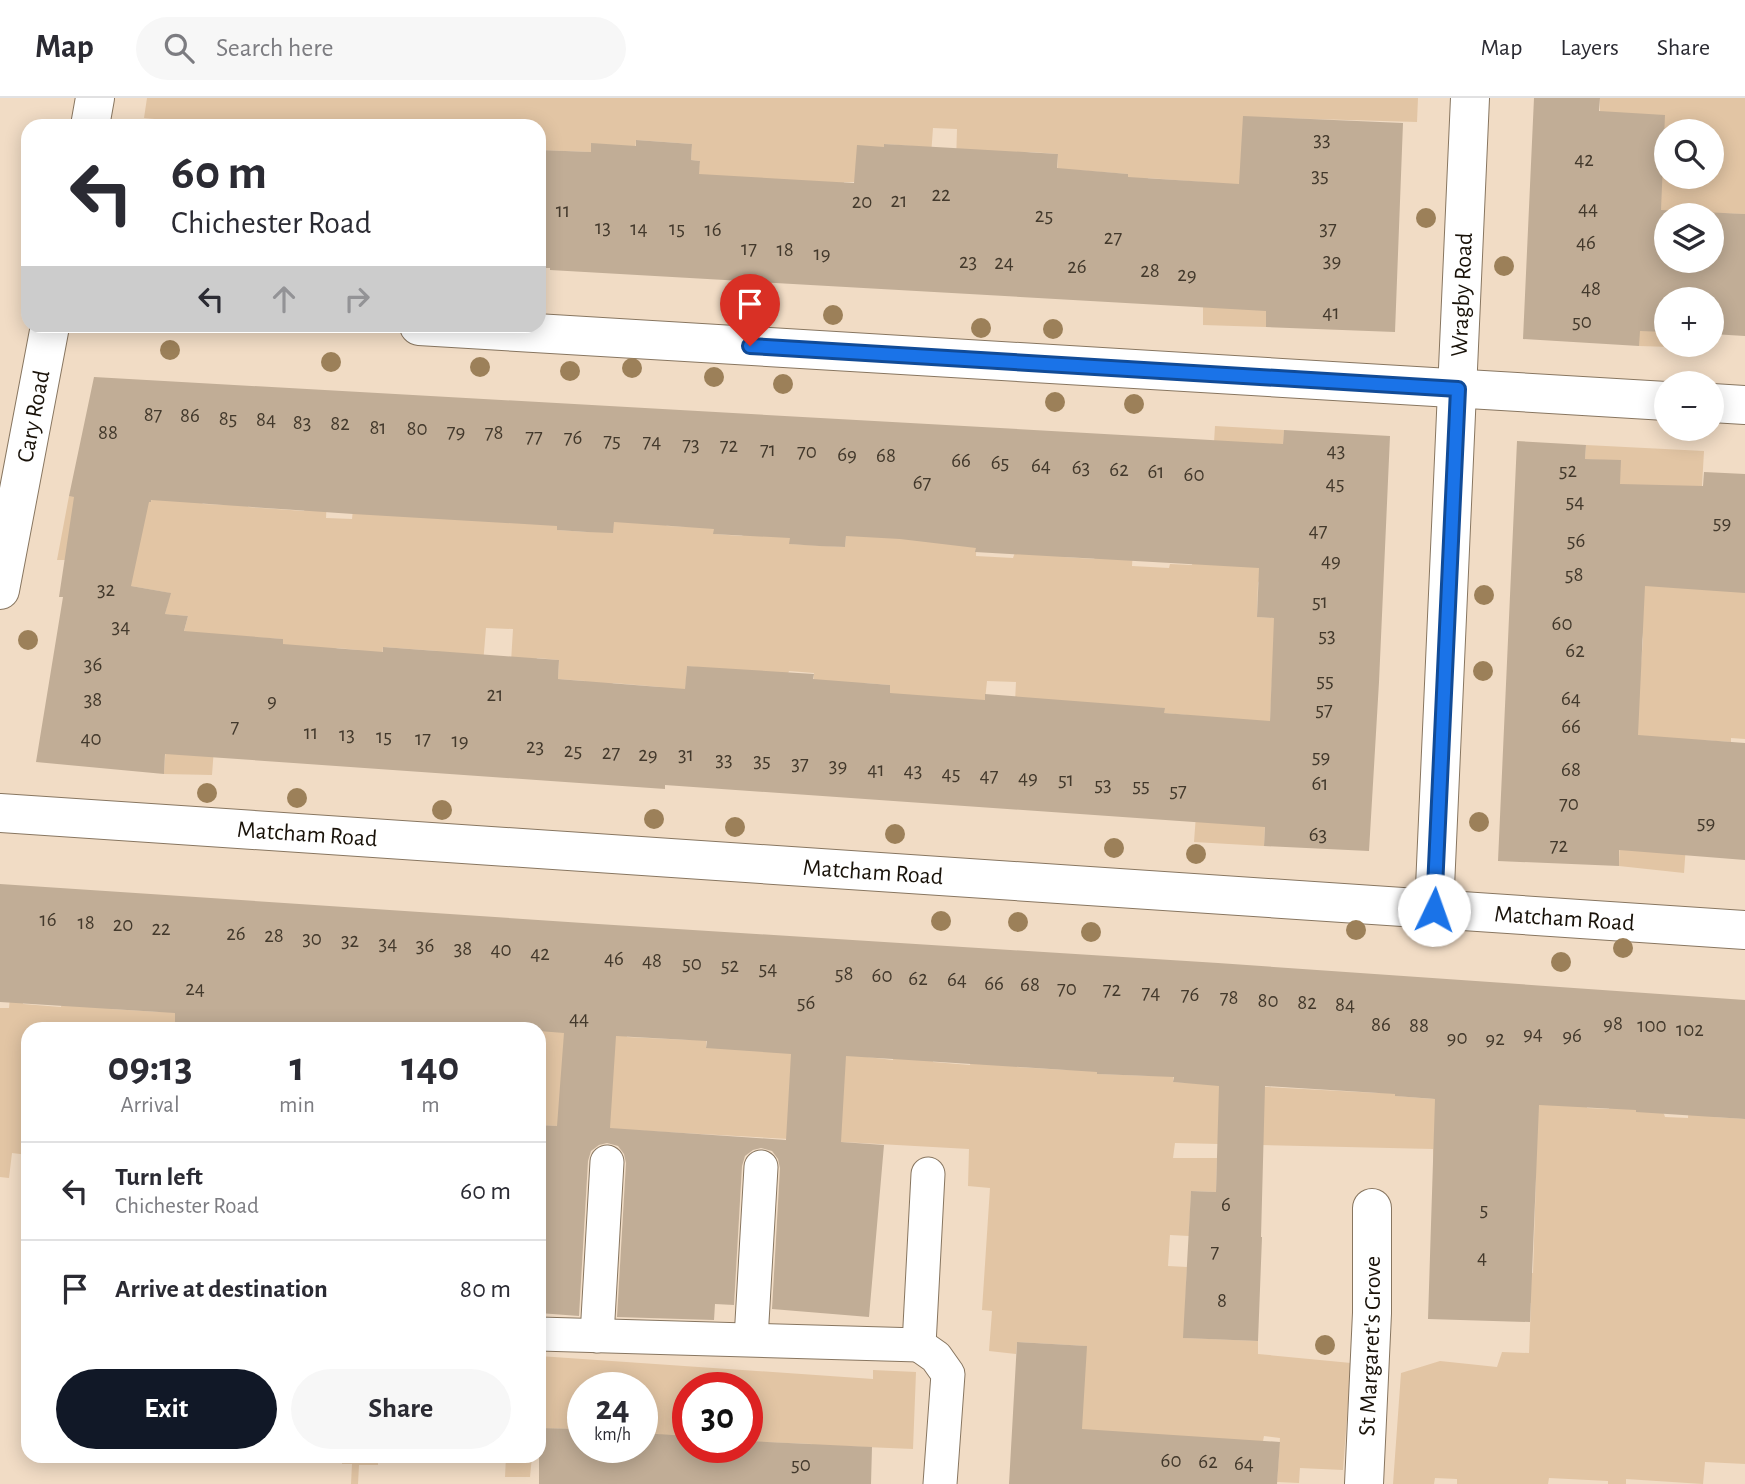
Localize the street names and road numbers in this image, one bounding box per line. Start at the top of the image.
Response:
street label: Wragby Road [1448,232,1477,357]
street label: Cary Road [13,368,54,464]
street label: Matcham Road [236,818,378,851]
street label: Matcham Road [802,856,944,889]
street label: Matcham Road [1493,902,1635,936]
street label: St Margaret's Grove [1355,1256,1385,1437]

